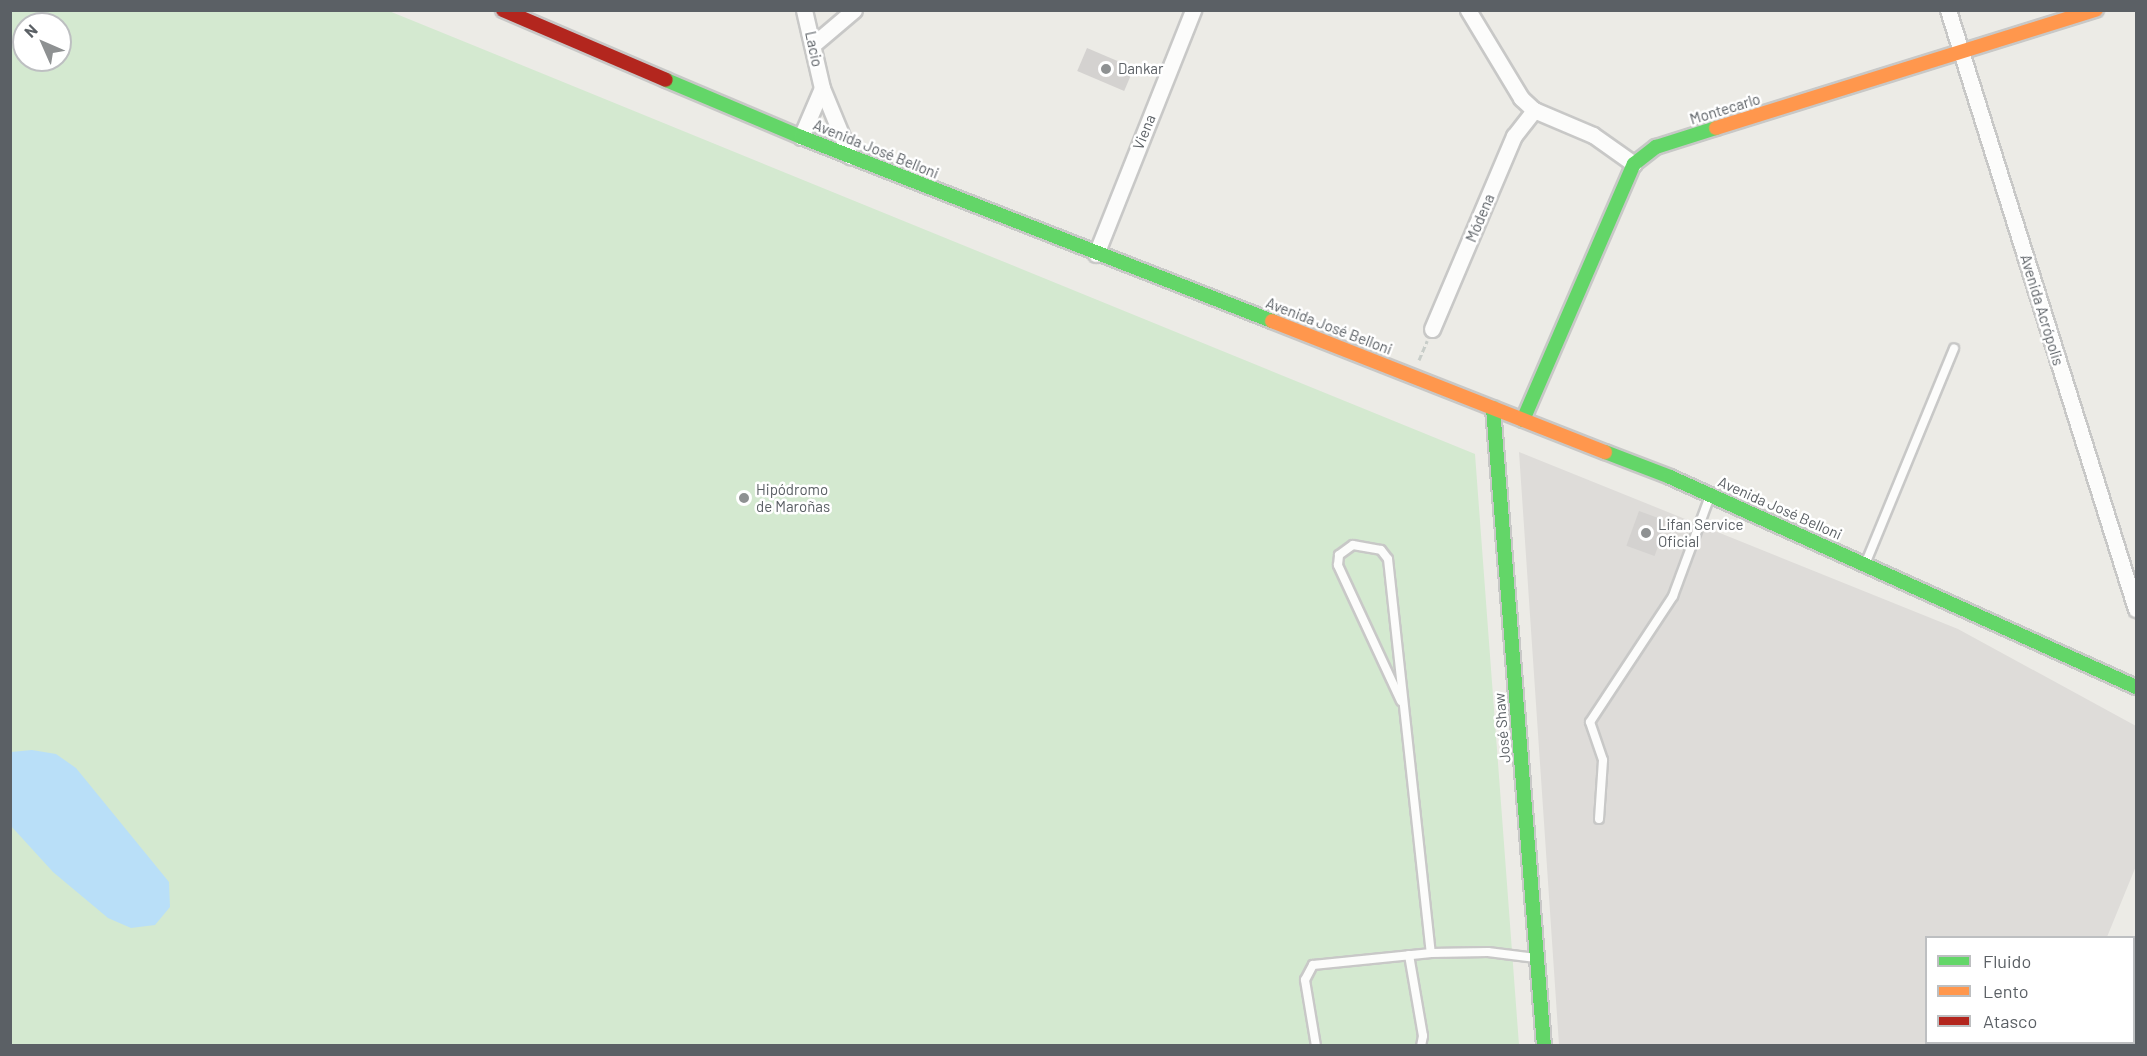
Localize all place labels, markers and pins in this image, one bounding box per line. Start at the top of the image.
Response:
place label: Dankar [1118,60,1163,78]
marker: Dankar [1099,62,1113,76]
place label: Hipódromo de Maroñas [756,480,830,515]
marker: Hipódromo de Maroñas [737,491,751,505]
place label: Lifan Service Oficial [1658,515,1743,550]
marker: Lifan Service Oficial [1639,526,1653,540]

